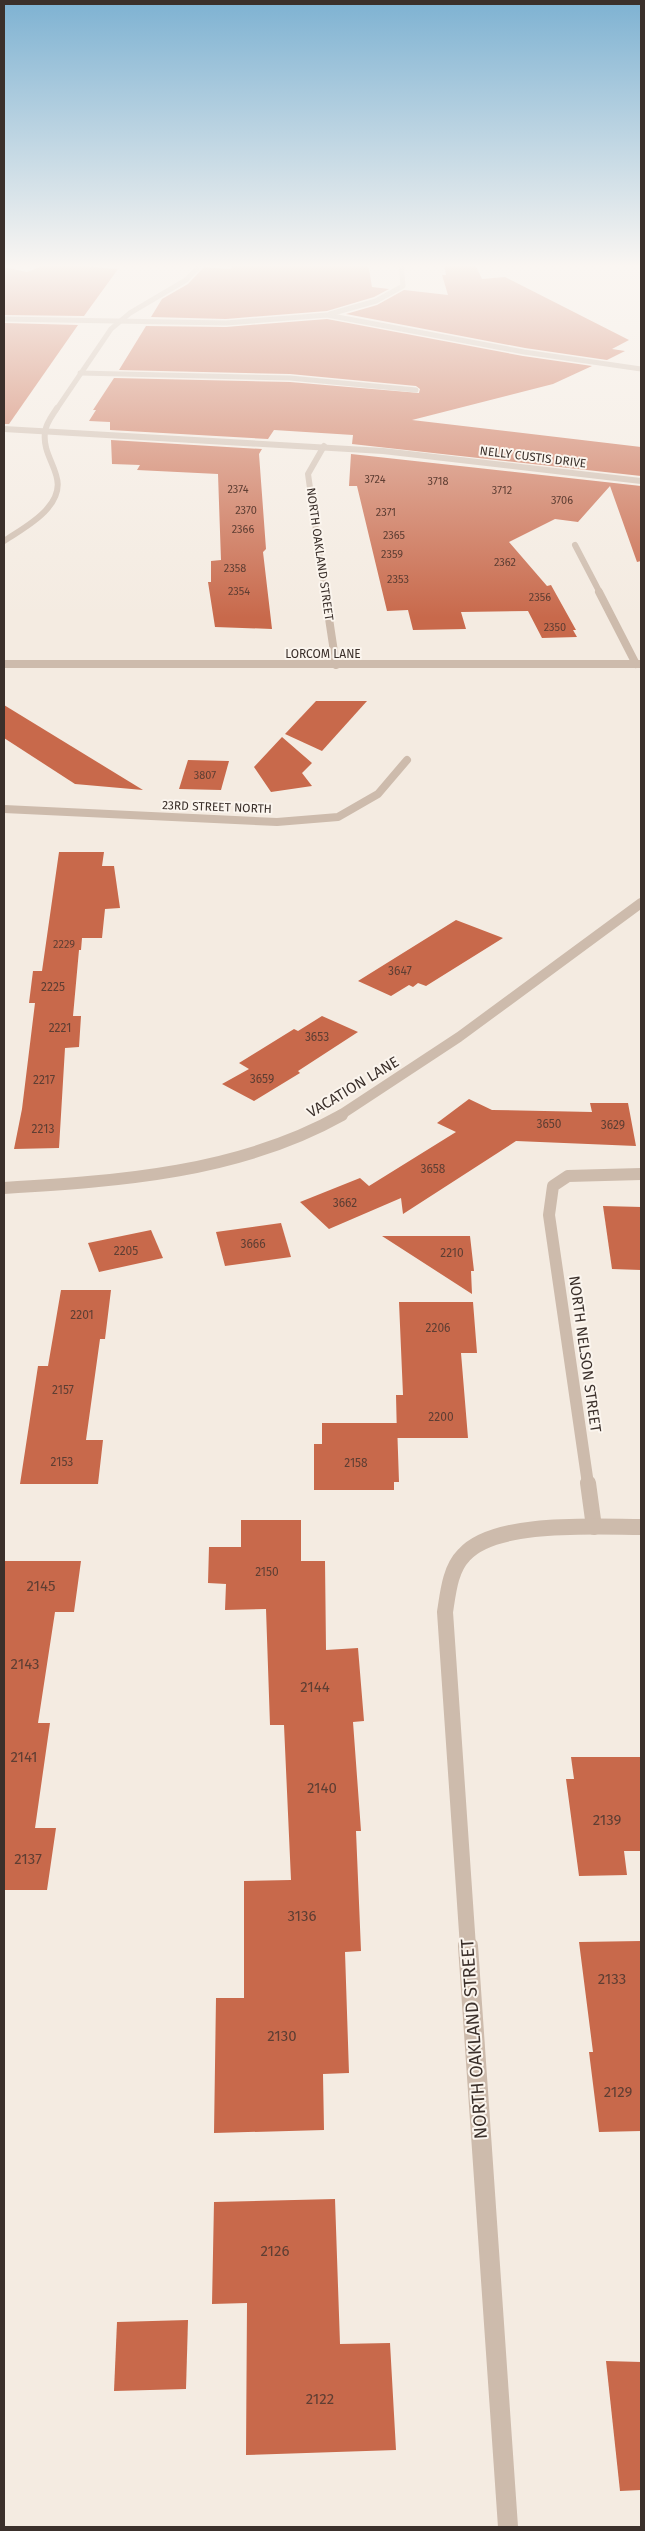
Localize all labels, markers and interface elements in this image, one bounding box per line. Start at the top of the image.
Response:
street label: NELLY CUSTIS DRIVE [479,444,587,470]
house number: 3724 [364,473,386,486]
house number: 3718 [428,475,448,488]
house number: 2374 [227,483,249,496]
house number: 3712 [492,484,512,497]
street label: NORTH OAKLAND STREET [304,487,336,622]
house number: 3706 [551,494,573,507]
house number: 2370 [235,504,257,517]
house number: 2371 [376,506,396,519]
house number: 2366 [232,523,254,536]
house number: 2365 [383,529,406,542]
house number: 2359 [381,548,403,561]
house number: 2362 [494,556,516,569]
house number: 2358 [224,562,246,575]
house number: 2353 [387,573,409,586]
house number: 2354 [228,585,250,598]
house number: 2356 [529,591,551,604]
house number: 2350 [544,621,566,634]
street label: LORCOM LANE [285,647,361,661]
house number: 3807 [194,769,216,782]
street label: 23RD STREET NORTH [162,798,272,816]
house number: 2229 [53,938,75,951]
house number: 3647 [388,964,412,978]
house number: 2225 [41,980,65,994]
house number: 2221 [49,1021,71,1035]
house number: 3653 [305,1030,329,1044]
street label: VACATION LANE [304,1053,402,1121]
house number: 3659 [250,1072,274,1086]
house number: 2217 [33,1073,55,1087]
house number: 3650 [536,1117,562,1131]
house number: 3629 [601,1118,625,1132]
house number: 2213 [32,1122,54,1136]
house number: 3658 [421,1162,446,1176]
house number: 3662 [333,1196,357,1210]
house number: 3666 [240,1237,266,1251]
house number: 2205 [114,1244,138,1258]
house number: 2210 [440,1246,464,1260]
street label: NORTH NELSON STREET [565,1274,605,1434]
house number: 2201 [70,1308,94,1322]
house number: 2206 [426,1321,450,1335]
house number: 2157 [52,1383,74,1397]
house number: 2200 [428,1410,454,1424]
house number: 2153 [51,1455,73,1469]
house number: 2158 [344,1456,368,1470]
house number: 2150 [255,1565,279,1579]
house number: 2145 [27,1577,55,1595]
house number: 2143 [11,1655,39,1673]
house number: 2144 [300,1678,330,1696]
house number: 2141 [10,1748,38,1766]
house number: 2140 [307,1779,337,1797]
house number: 2139 [593,1811,621,1829]
house number: 2137 [14,1850,42,1868]
house number: 3136 [287,1907,317,1925]
street label: NORTH OAKLAND STREET [456,1937,492,2140]
house number: 2133 [598,1970,626,1988]
house number: 2130 [267,2027,297,2045]
house number: 2129 [604,2083,632,2101]
house number: 2126 [261,2242,289,2260]
house number: 2122 [306,2390,334,2408]

